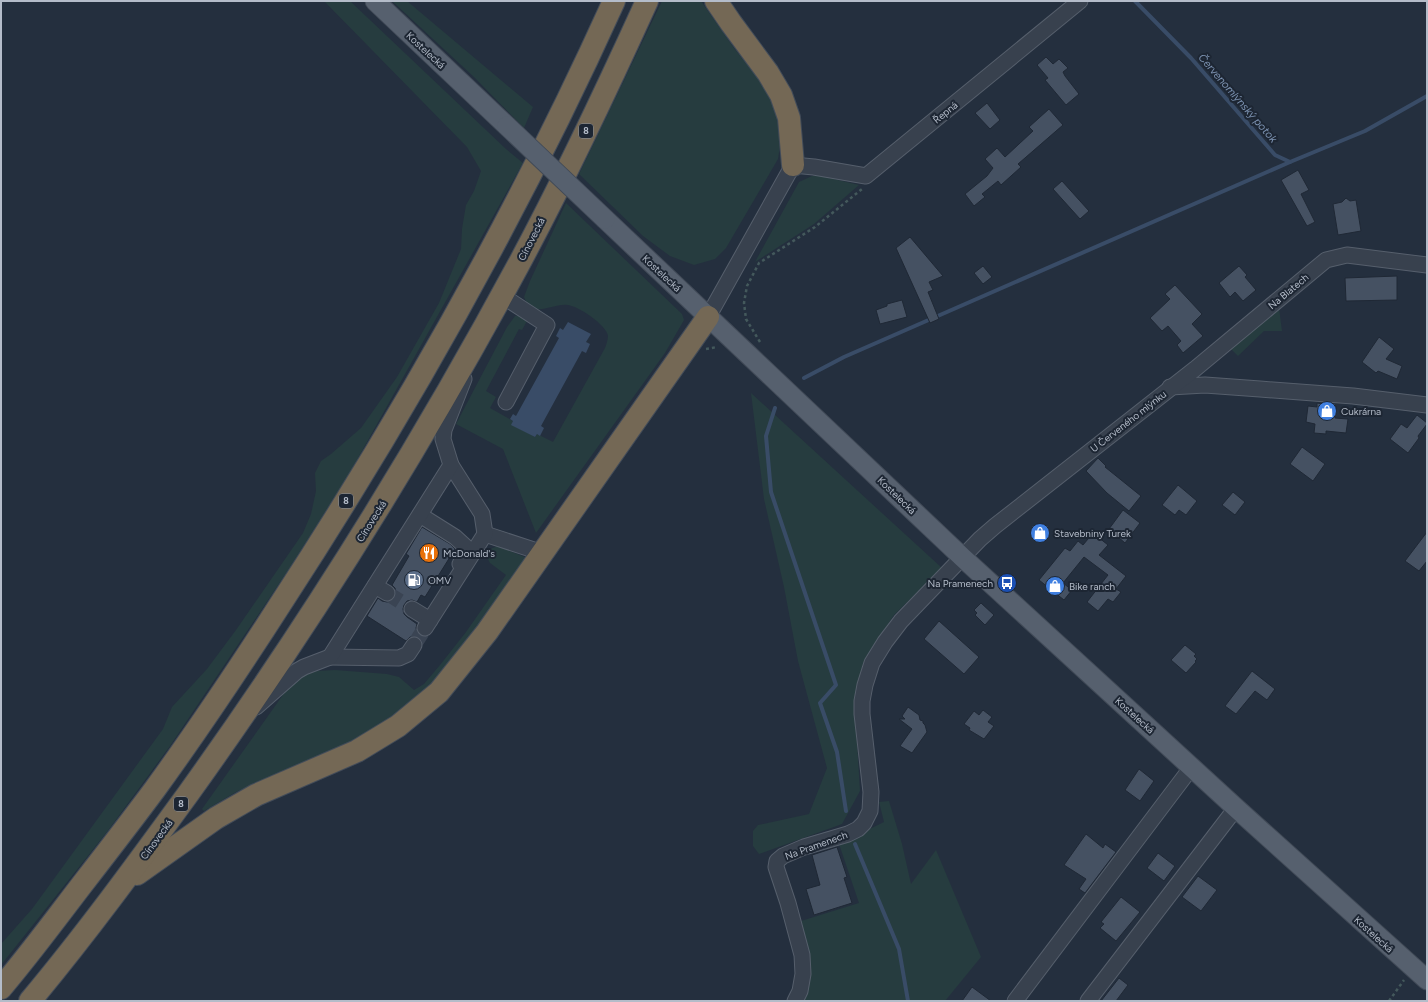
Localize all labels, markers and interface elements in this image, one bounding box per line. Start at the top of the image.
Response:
street label: Kostelecká [403,29,448,72]
water label: Červenomlýnský potok [1196,51,1281,146]
street label: Řepná [930,98,960,126]
road number: 8 [579,124,593,138]
street label: Cínovecká [515,216,548,263]
street label: Kostelecká [639,252,684,295]
street label: Na Blatech [1265,270,1312,312]
street label: U Červeného mlýnku [1088,388,1169,455]
shop icon: Cukrárna [1316,400,1338,422]
place label: Cukrárna [1341,405,1381,418]
street label: Kostelecká [875,474,919,517]
road number: 8 [339,494,353,508]
street label: Cínovecká [354,498,389,544]
shop icon: Stavebniny Turek [1029,522,1051,544]
place label: Stavebniny Turek [1054,527,1131,540]
restaurant icon: McDonald's [418,542,440,564]
place label: McDonald's [443,547,495,560]
fuel station icon: OMV [403,569,425,591]
bus stop icon: Na Pramenech [996,572,1018,594]
place label: OMV [428,574,451,587]
shop icon: Bike ranch [1044,575,1066,597]
place label: Na Pramenech [927,577,993,590]
place label: Bike ranch [1069,580,1116,593]
street label: Kostelecká [1112,694,1157,736]
road number: 8 [174,797,188,811]
street label: Cínovecká [137,817,175,862]
street label: Na Pramenech [783,828,850,863]
street label: Kostelecká [1351,913,1396,955]

